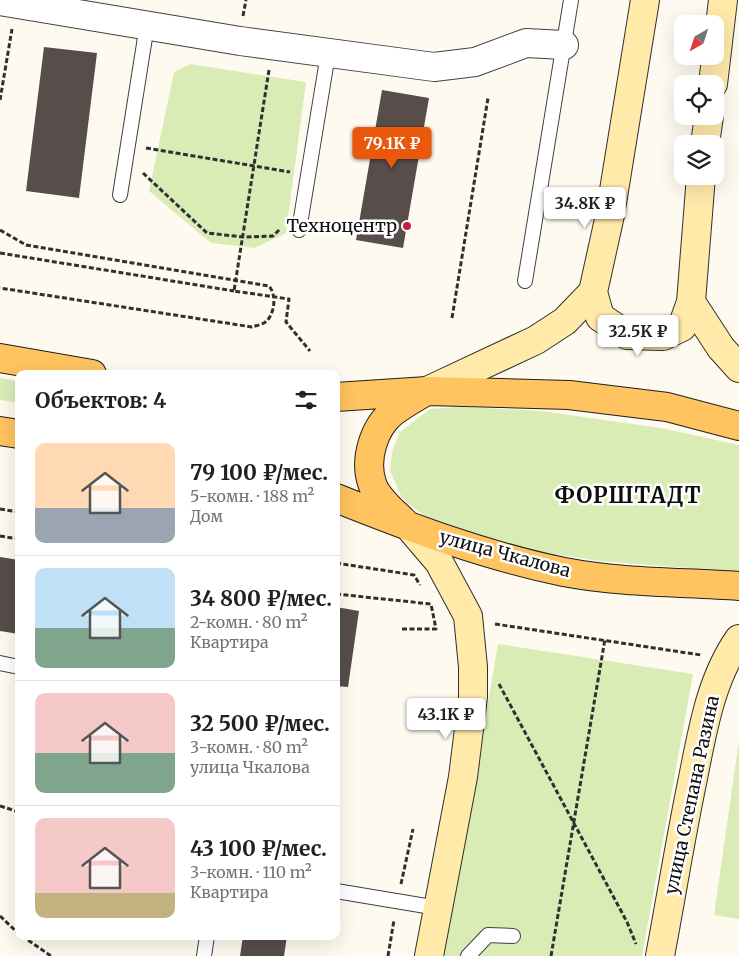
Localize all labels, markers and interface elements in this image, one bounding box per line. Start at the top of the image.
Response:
north arrow [674,15,724,65]
map controls [674,15,724,185]
button: locate [674,75,724,125]
pin: 79.1K ₽ [346,126,438,169]
text: 79.1K ₽ [363,133,421,153]
button: layers [674,135,724,185]
pin: 34.8K ₽ [539,186,631,229]
text: 34.8K ₽ [555,193,615,213]
place label: Техноцентр [287,214,397,237]
marker: Техноцентр [401,220,413,232]
pin: 32.5K ₽ [592,314,684,357]
text: 32.5K ₽ [609,321,667,341]
icon: filters [292,386,320,414]
text: Объектов: 4 [35,387,166,414]
text: 79 100 ₽/мес. [190,459,328,486]
icon: home [75,463,135,523]
district label: ФОРШТАДТ [555,481,701,509]
text: 5-комн. · 188 m² [190,486,314,506]
text: Дом [190,506,223,526]
street label: улица Чкалова [437,525,574,582]
text: 34 800 ₽/мес. [190,585,332,612]
icon: home [75,588,135,648]
text: 2-комн. · 80 m² [190,612,308,632]
text: Квартира [190,632,269,652]
street label: улица Степана Разина [659,693,724,897]
pin: 43.1K ₽ [400,698,492,740]
text: 43.1K ₽ [418,704,474,724]
text: 32 500 ₽/мес. [190,710,330,737]
icon: home [75,713,135,773]
text: 3-комн. · 80 m² [190,737,308,757]
text: улица Чкалова [190,757,310,777]
text: 43 100 ₽/мес. [190,835,327,862]
icon: home [75,838,135,898]
text: 3-комн. · 110 m² [190,862,312,882]
text: Квартира [190,882,269,902]

